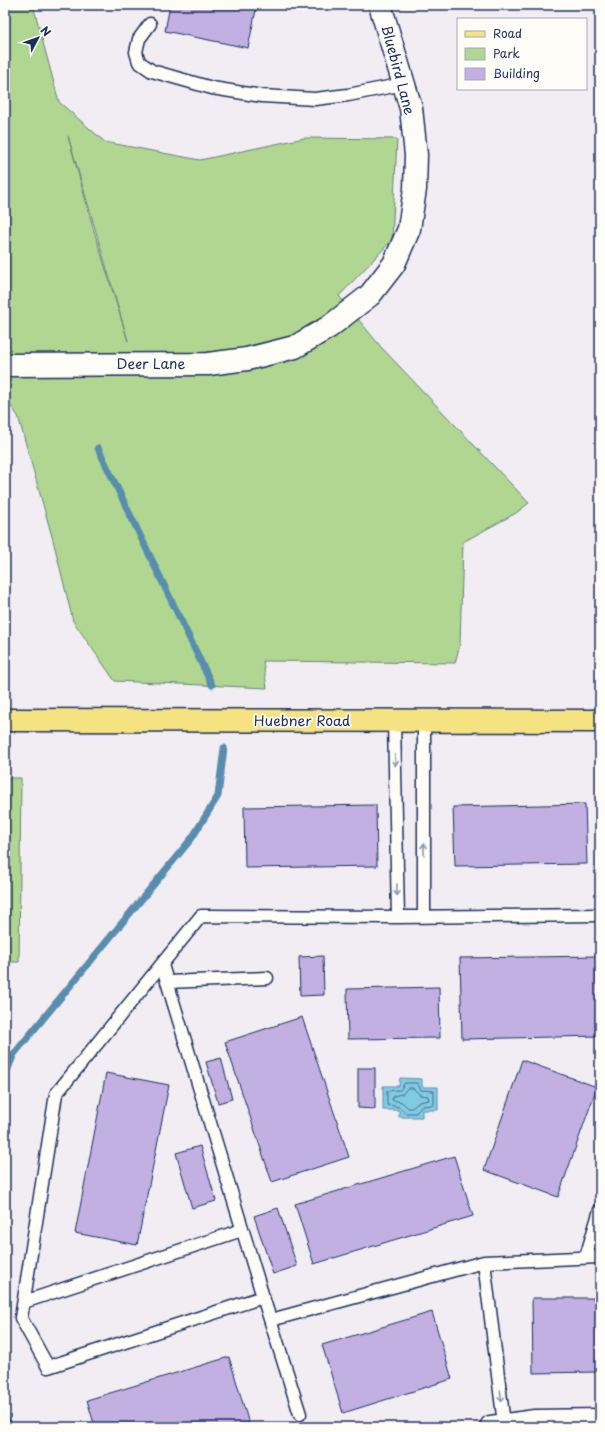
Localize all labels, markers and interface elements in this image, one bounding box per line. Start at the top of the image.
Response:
north arrow [18,18,58,58]
legend [457,18,587,90]
text: N [37,22,55,40]
street label: Bluebird Lane [376,23,421,117]
text: Road [493,24,522,42]
text: Park [493,44,520,62]
text: Building [493,64,540,82]
street label: Deer Lane [117,353,186,374]
street label: Huebner Road [254,710,350,731]
one-way arrow [391,753,399,766]
one-way arrow [420,843,428,856]
one-way arrow [394,883,401,896]
one-way arrow [497,1389,505,1402]

